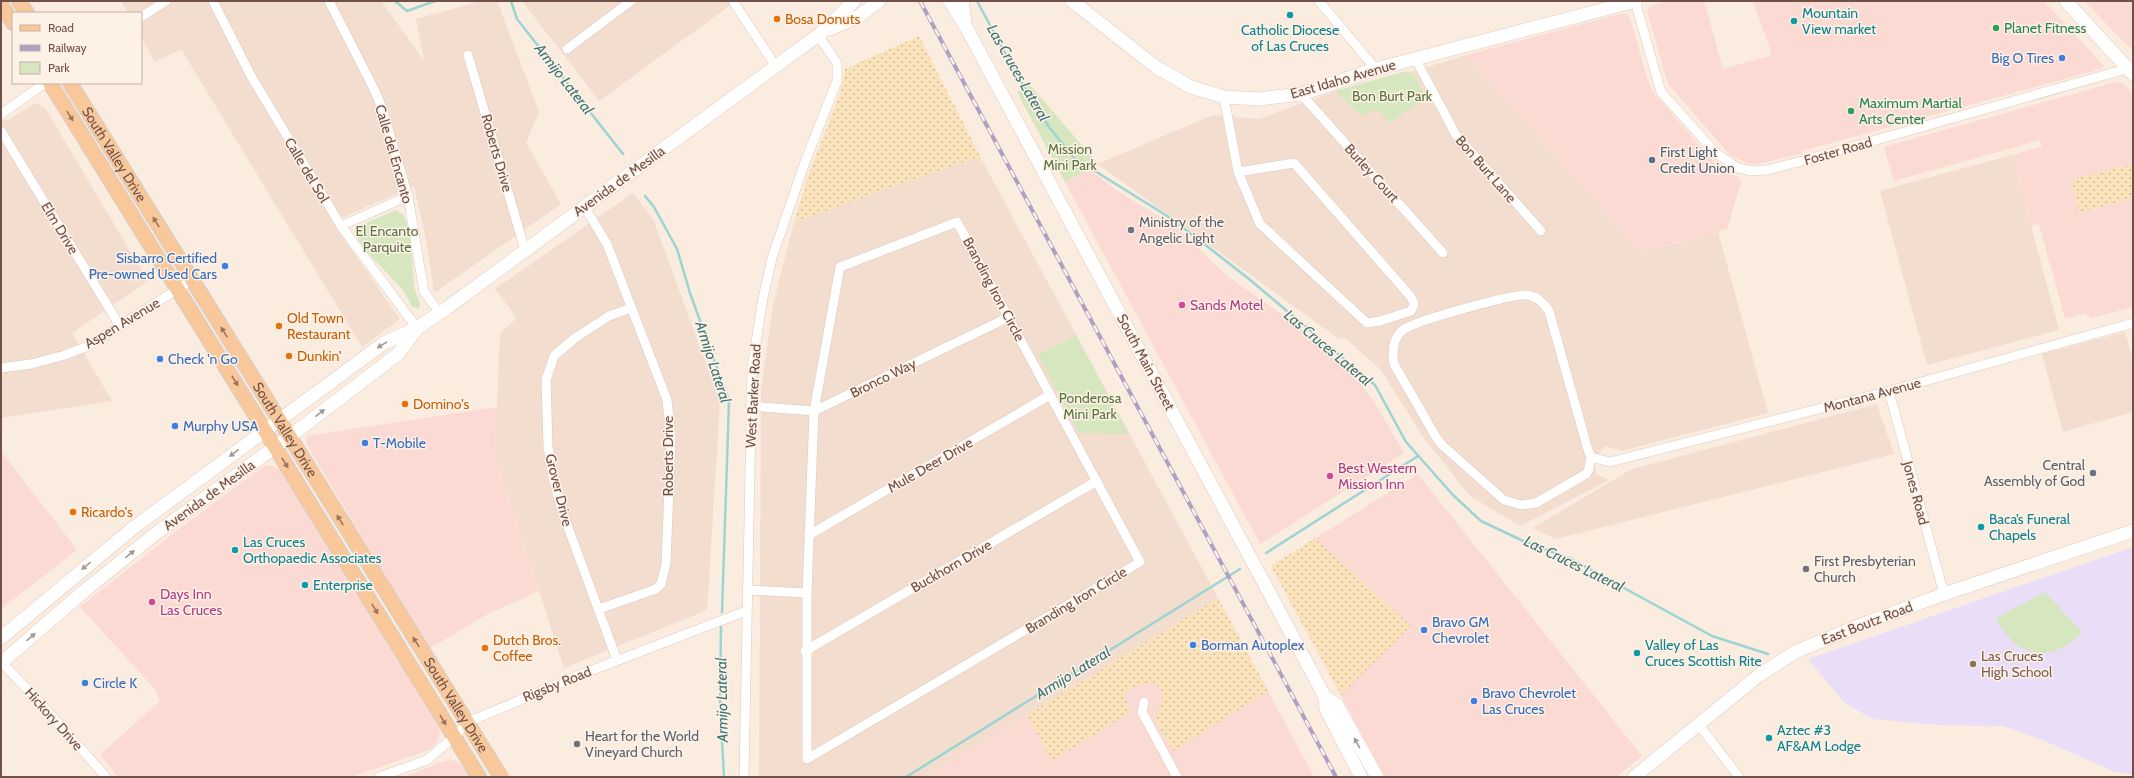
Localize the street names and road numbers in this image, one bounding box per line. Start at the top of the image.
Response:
street label: East Idaho Avenue [1288,55,1398,103]
street label: Calle del Encanto [371,102,417,206]
street label: South Valley Drive [78,103,151,205]
street label: Roberts Drive [477,112,517,194]
street label: Bon Burt Lane [1452,132,1520,206]
street label: Foster Road [1802,133,1874,169]
street label: Calle del Sol [281,134,334,206]
street label: Burley Court [1341,140,1403,206]
street label: Avenida de Mesilla [570,142,669,220]
street label: Elm Drive [37,199,83,257]
street label: Branding Iron Circle [959,234,1029,344]
street label: Aspen Avenue [81,293,163,353]
street label: South Main Street [1113,311,1179,414]
street label: West Barker Road [741,344,765,448]
street label: Bronco Way [847,354,919,402]
street label: Montana Avenue [1821,373,1923,417]
street label: South Valley Drive [249,379,322,481]
street label: Roberts Drive [659,416,677,496]
street label: Mule Deer Drive [884,433,976,497]
street label: Grover Drive [541,452,577,528]
street label: Avenida de Mesilla [160,456,259,534]
street label: Jones Road [1899,458,1933,527]
street label: Buckhorn Drive [907,536,995,596]
street label: Branding Iron Circle [1022,563,1130,637]
street label: East Boutz Road [1819,597,1915,649]
street label: South Valley Drive [420,654,493,756]
street label: Rigsby Road [520,662,594,706]
street label: Hickory Drive [21,684,87,754]

